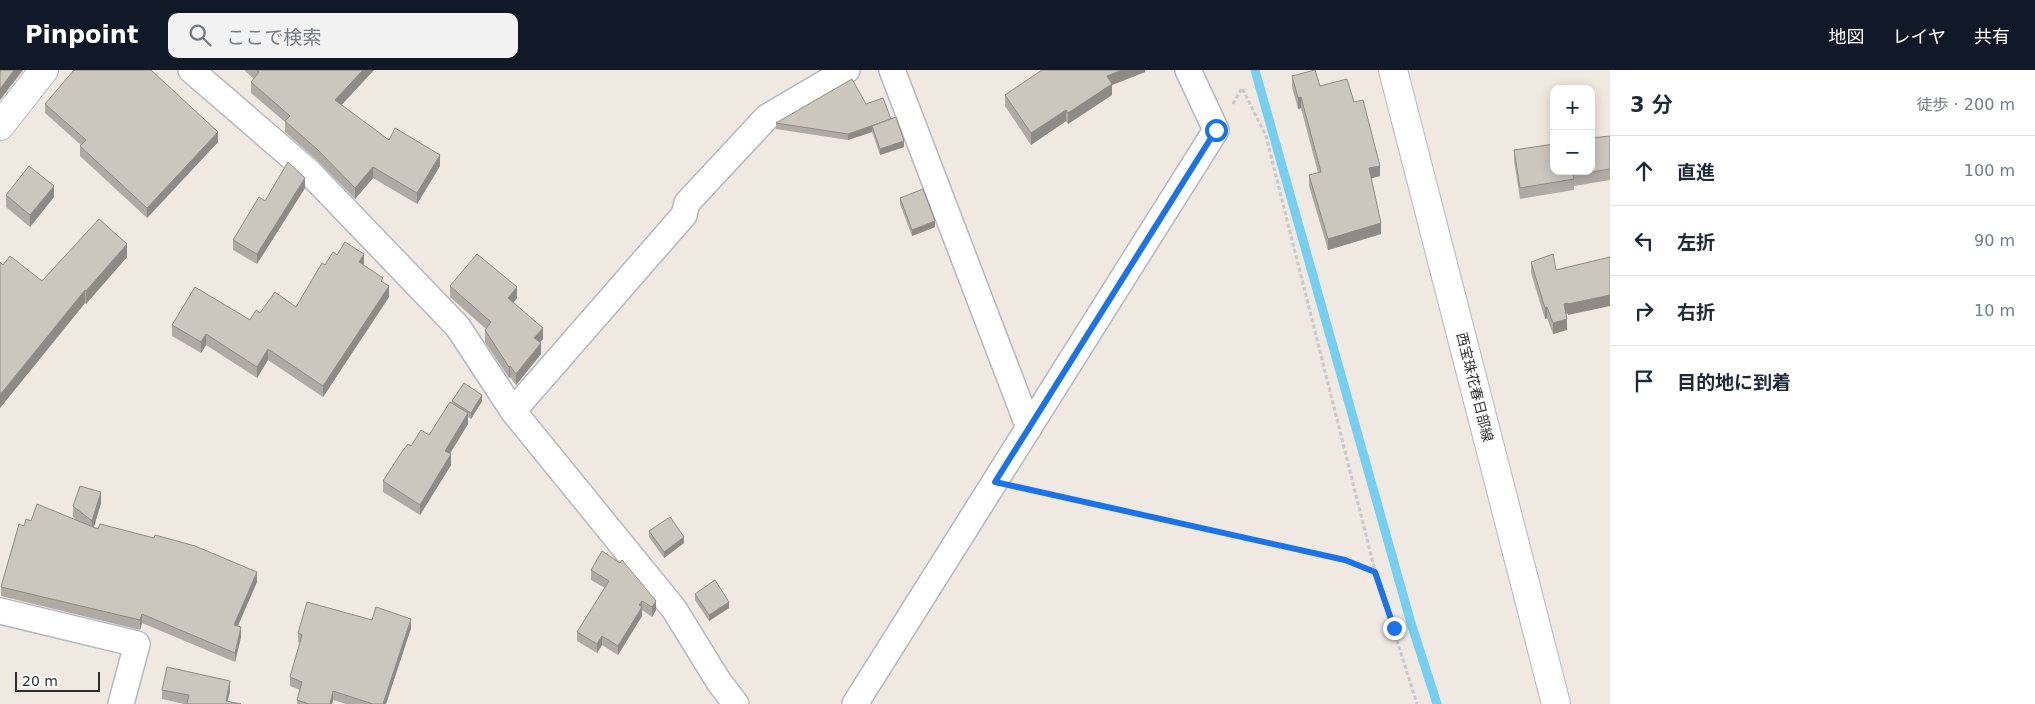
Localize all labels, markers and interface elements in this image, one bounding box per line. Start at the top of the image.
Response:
search box [168,13,518,58]
text: Pinpoint [25,21,138,49]
icon: search [186,21,214,49]
text: ここで検索 [226,26,321,48]
text: 地図 [1829,26,1865,47]
text: レイヤ [1893,26,1946,47]
text: 共有 [1974,26,2010,47]
map controls [1550,85,1595,175]
button: + [1550,85,1595,130]
text: 3 分 [1630,93,1673,117]
text: 徒歩 · 200 m [1917,95,2015,114]
route start [1205,119,1228,142]
button: − [1550,130,1595,175]
icon: ahead [1630,157,1658,185]
text: 直進 [1677,161,1715,183]
text: 100 m [1964,161,2015,180]
icon: left [1630,227,1658,255]
text: 左折 [1677,231,1715,253]
text: 90 m [1974,231,2015,250]
icon: right [1630,297,1658,325]
text: 右折 [1677,301,1715,323]
text: 10 m [1974,301,2015,320]
street label: 西宝珠花春日部線 [1454,331,1496,443]
icon: arrive [1630,367,1658,395]
text: 目的地に到着 [1677,371,1791,393]
route end [1383,617,1406,640]
scale bar [15,669,100,692]
text: 20 m [22,673,58,689]

